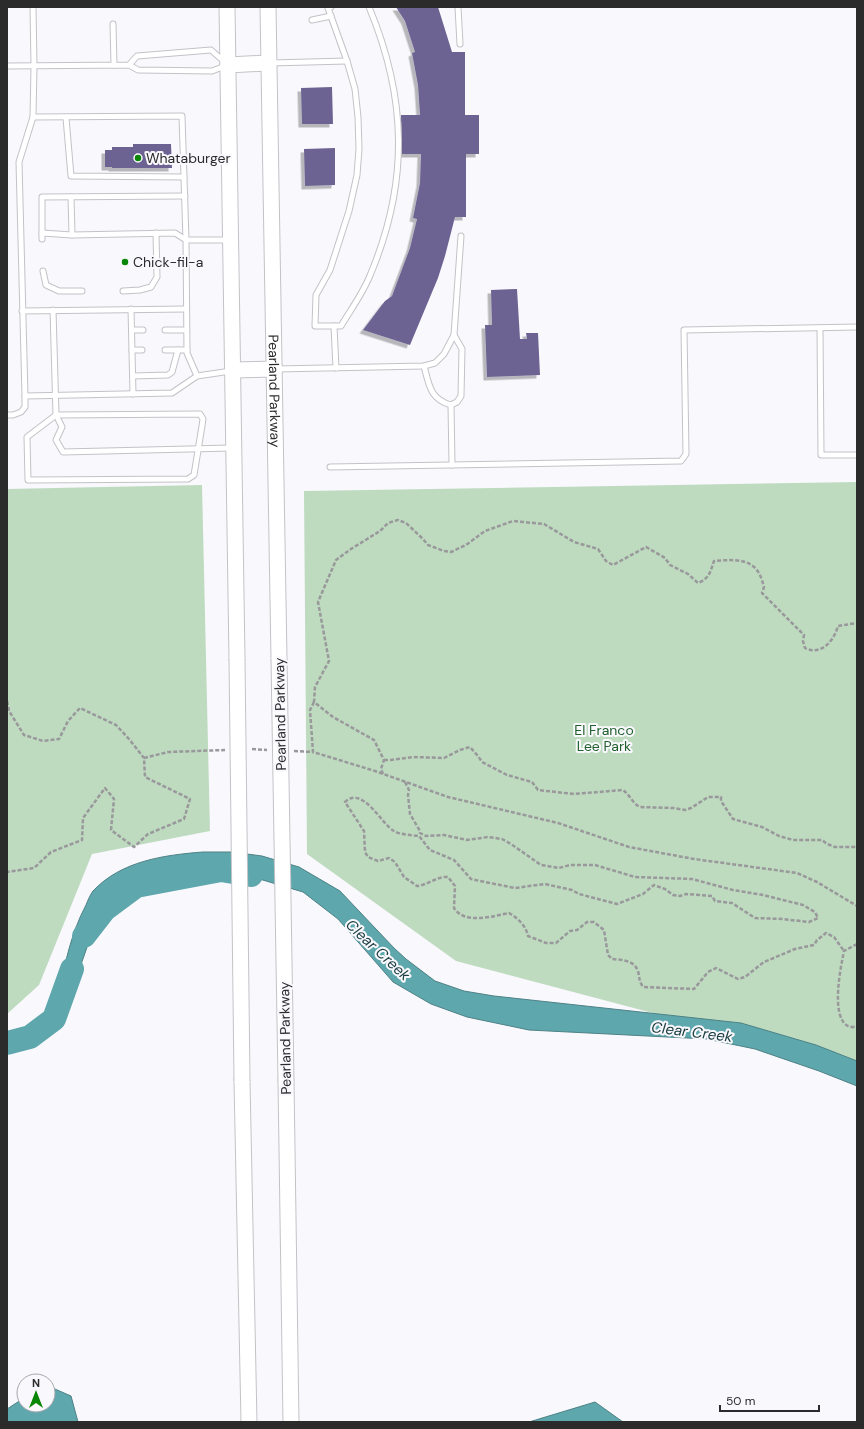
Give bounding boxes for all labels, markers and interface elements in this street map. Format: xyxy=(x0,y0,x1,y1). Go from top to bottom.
place label: Whataburger xyxy=(146,149,231,167)
marker: Whataburger xyxy=(133,153,143,163)
place label: Chick-fil-a xyxy=(133,253,203,271)
marker: Chick-fil-a xyxy=(120,257,130,267)
street label: Pearland Parkway xyxy=(265,334,284,448)
street label: Pearland Parkway xyxy=(270,657,290,771)
park label: El Franco Lee Park xyxy=(574,721,634,755)
water label: Clear Creek xyxy=(341,915,415,985)
street label: Pearland Parkway xyxy=(275,981,295,1095)
water label: Clear Creek xyxy=(650,1017,734,1047)
north arrow xyxy=(16,1373,56,1413)
text: N xyxy=(32,1376,40,1390)
scale bar xyxy=(720,1387,819,1413)
text: 50 m xyxy=(726,1393,755,1409)

